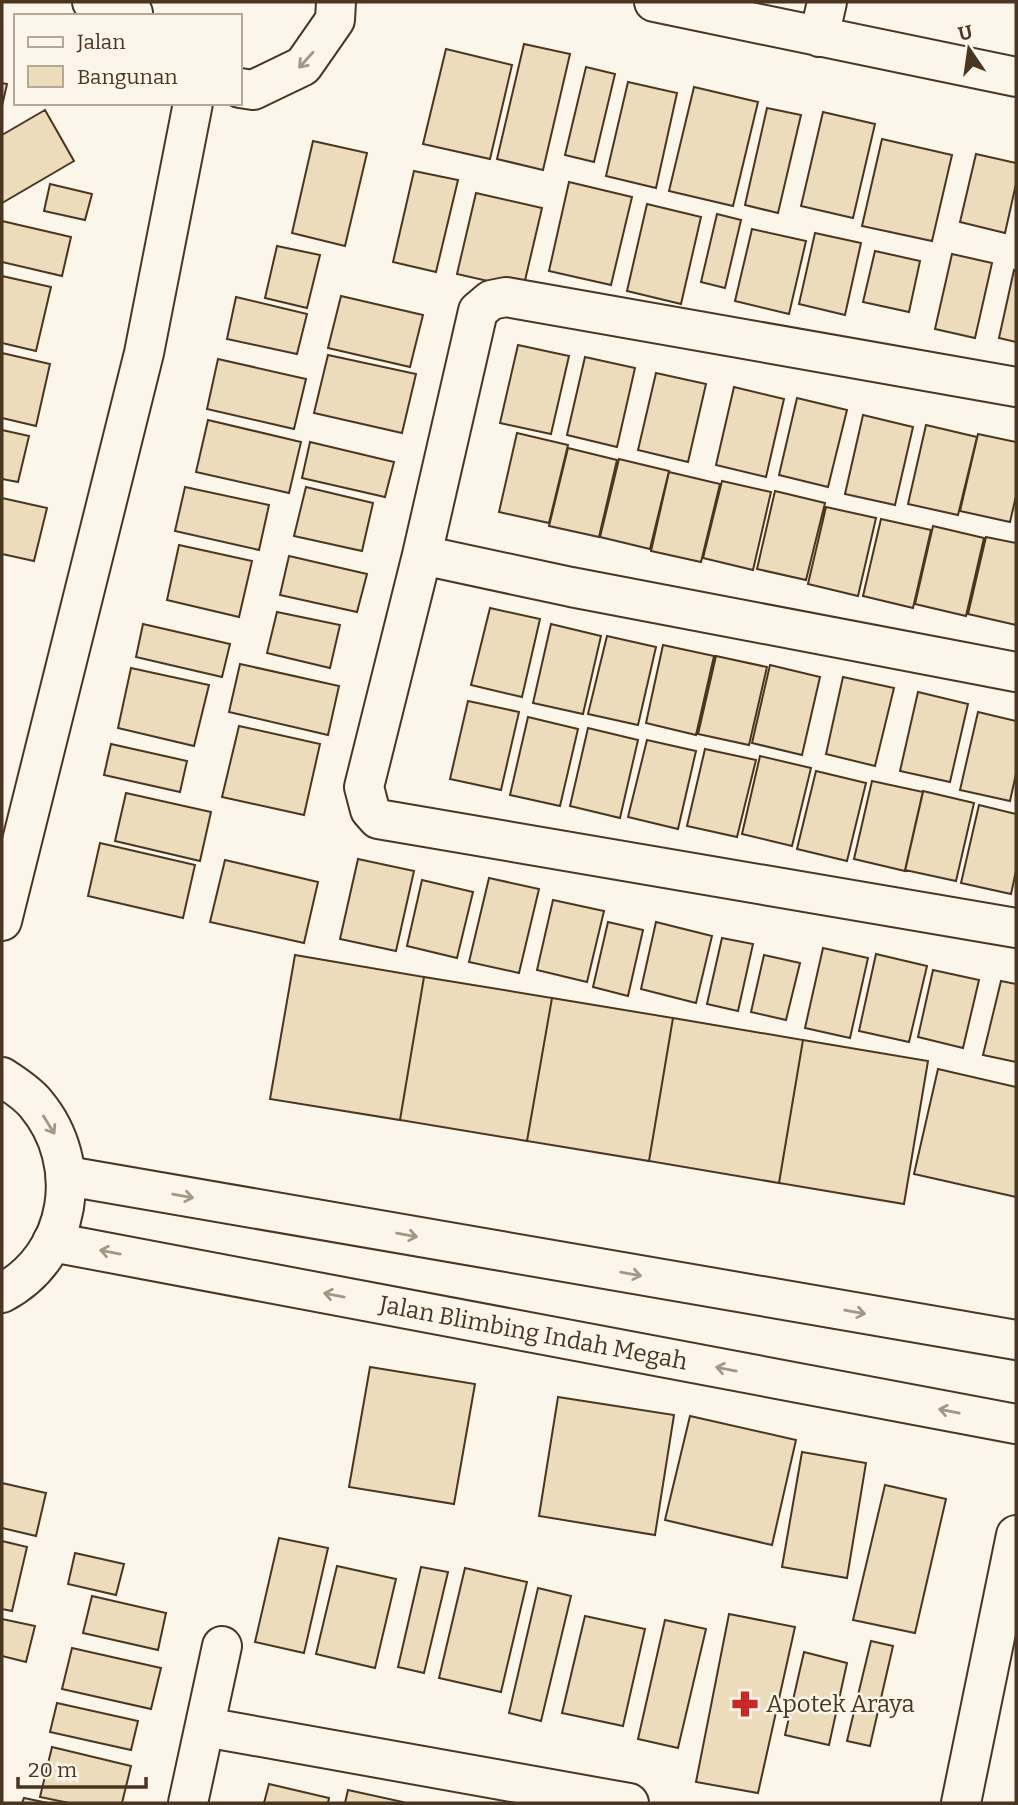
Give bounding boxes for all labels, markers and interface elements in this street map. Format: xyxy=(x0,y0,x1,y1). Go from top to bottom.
legend xyxy=(14,14,242,105)
north arrow xyxy=(934,14,1004,84)
text: U xyxy=(956,20,975,46)
text: Jalan xyxy=(76,29,126,55)
one-way arrow xyxy=(298,51,314,69)
text: Bangunan xyxy=(77,64,178,90)
one-way arrow xyxy=(42,1115,57,1134)
one-way arrow xyxy=(171,1190,194,1203)
one-way arrow xyxy=(395,1229,418,1242)
one-way arrow xyxy=(99,1245,122,1259)
one-way arrow xyxy=(619,1267,642,1281)
one-way arrow xyxy=(323,1287,346,1301)
street label: Jalan Blimbing Indah Megah xyxy=(376,1290,690,1376)
one-way arrow xyxy=(844,1306,866,1319)
one-way arrow xyxy=(715,1362,738,1375)
one-way arrow xyxy=(938,1404,961,1417)
pharmacy icon: Apotek Araya xyxy=(730,1689,760,1719)
place label: Apotek Araya xyxy=(766,1690,915,1718)
scale bar xyxy=(18,1745,145,1789)
text: 20 m xyxy=(28,1757,77,1783)

